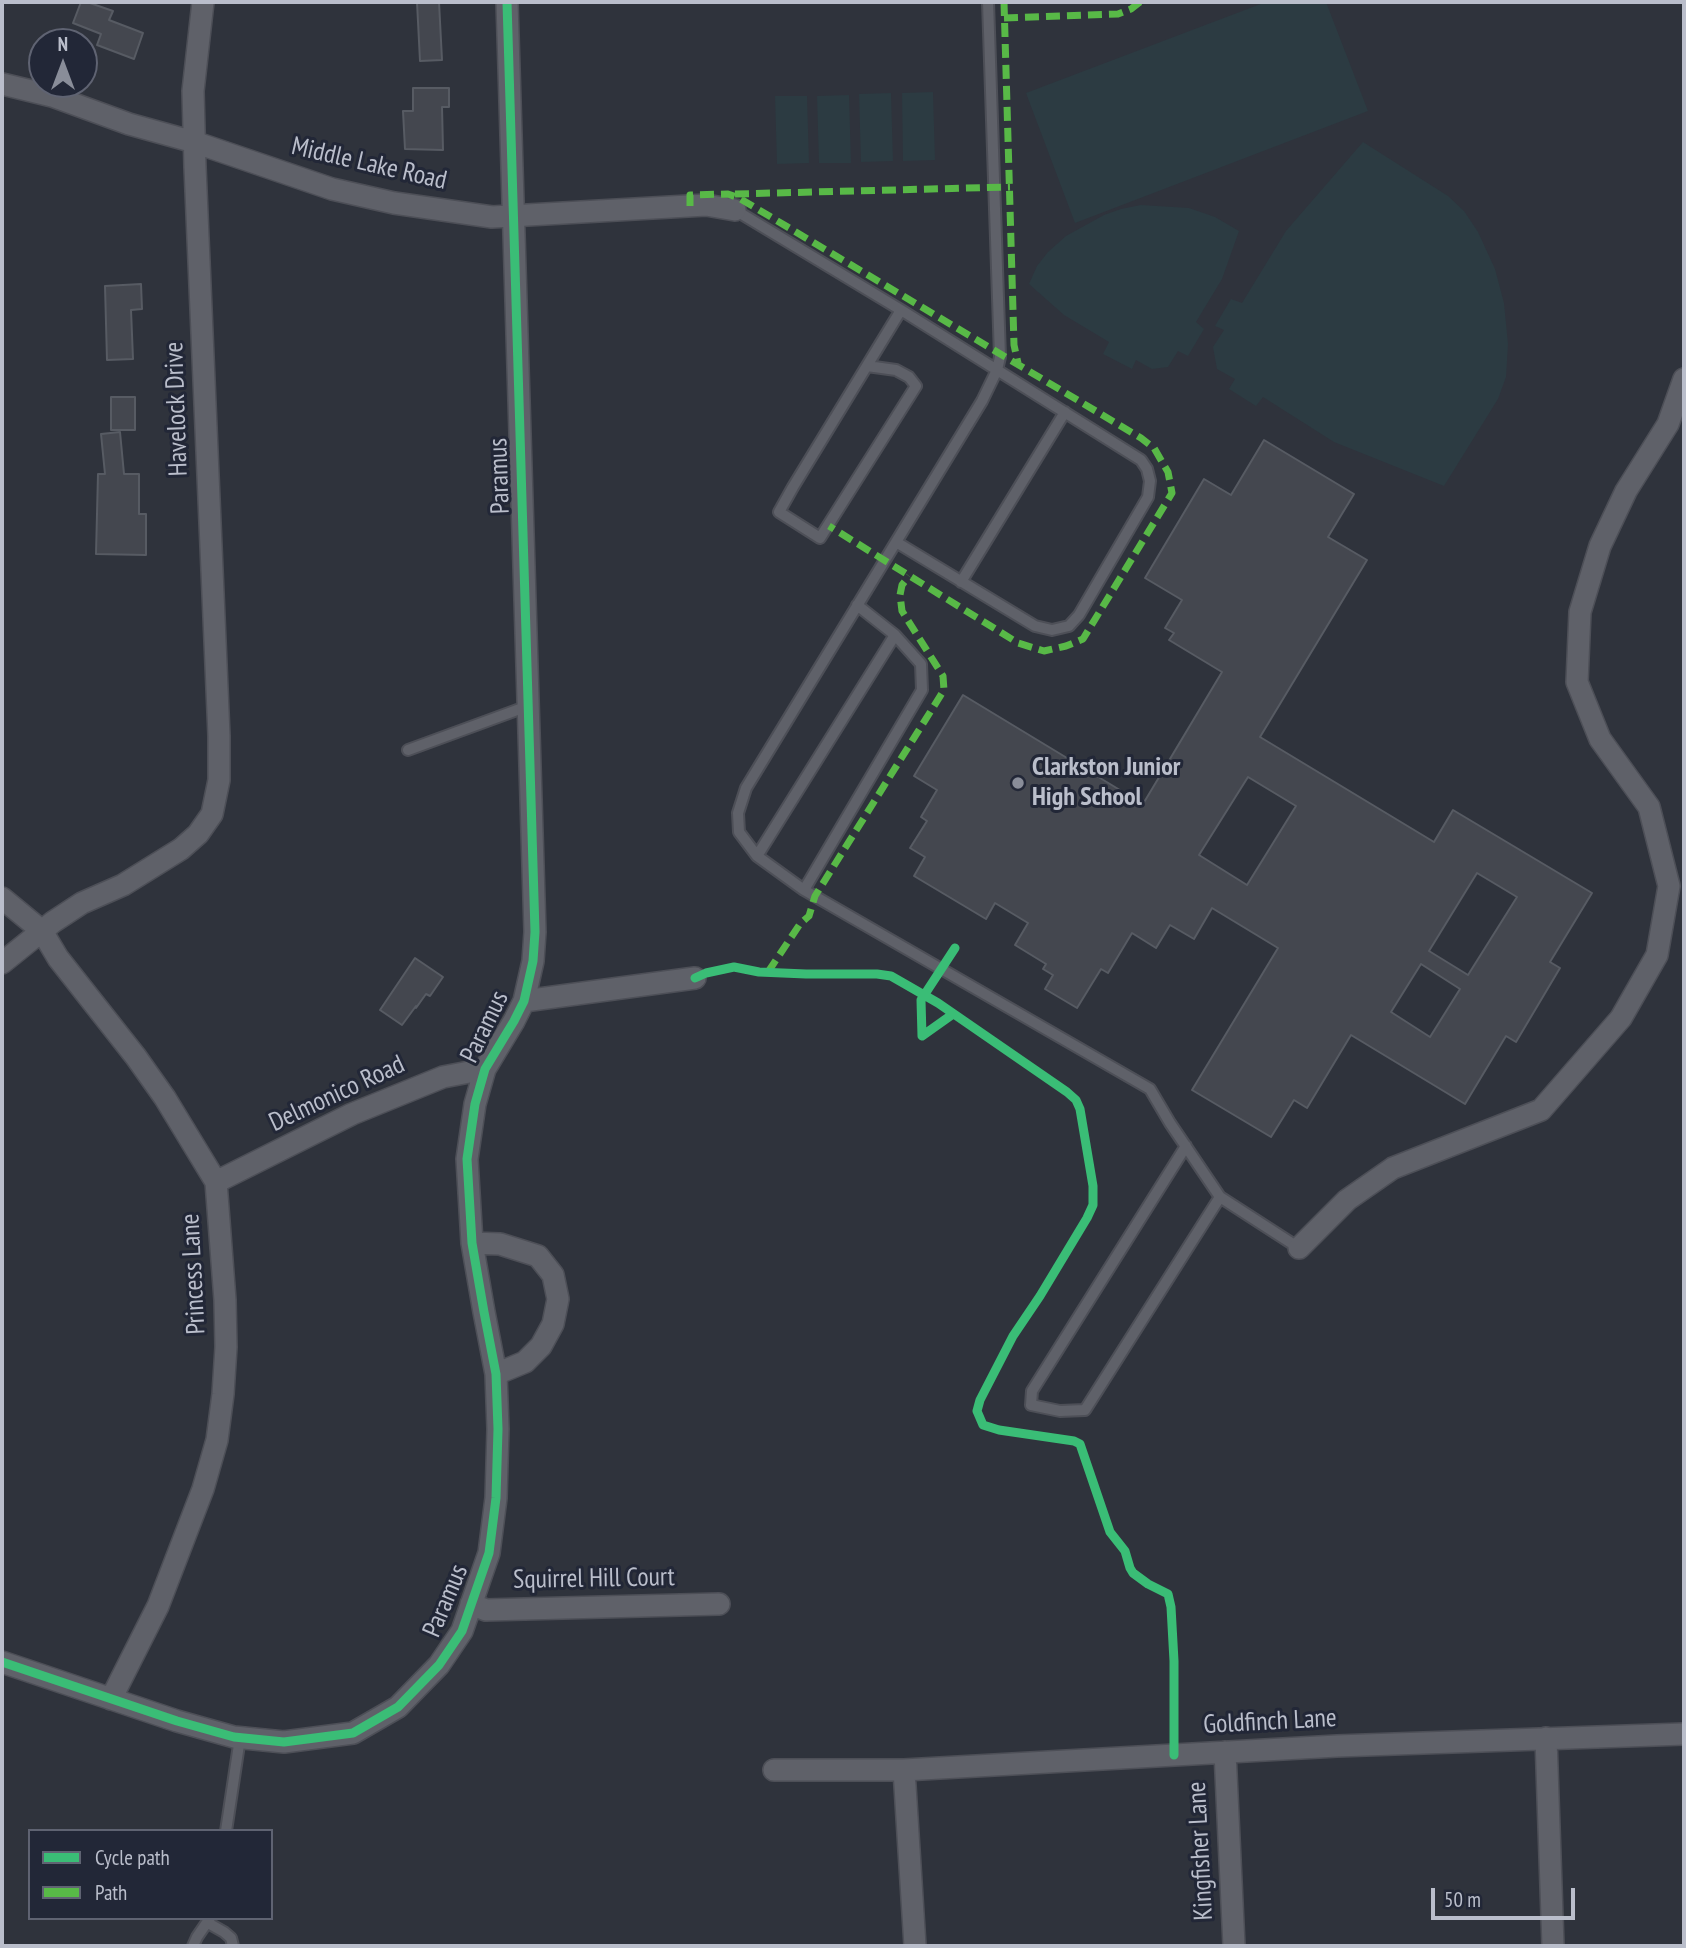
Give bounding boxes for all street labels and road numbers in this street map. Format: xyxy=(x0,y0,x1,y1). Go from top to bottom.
street label: Middle Lake Road xyxy=(288,131,450,197)
street label: Havelock Drive xyxy=(159,341,195,477)
street label: Paramus xyxy=(483,438,517,514)
street label: Paramus xyxy=(454,986,516,1068)
street label: Delmonico Road xyxy=(264,1049,410,1139)
street label: Princess Lane xyxy=(175,1213,213,1335)
street label: Paramus xyxy=(417,1560,475,1642)
street label: Squirrel Hill Court xyxy=(513,1562,675,1596)
street label: Goldfinch Lane xyxy=(1203,1703,1337,1741)
street label: Kingfisher Lane xyxy=(1182,1781,1220,1921)

